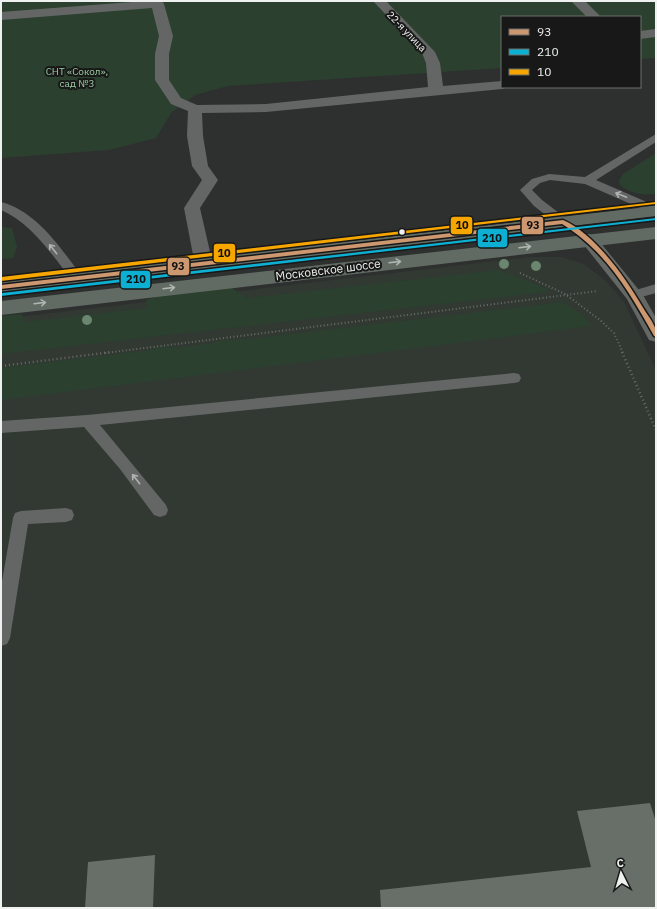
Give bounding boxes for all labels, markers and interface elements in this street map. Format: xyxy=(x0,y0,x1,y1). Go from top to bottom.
street label: 22-я улица xyxy=(384,8,430,55)
legend xyxy=(501,16,641,88)
text: 93 xyxy=(537,24,551,39)
text: 210 xyxy=(537,44,559,59)
text: 10 xyxy=(537,64,551,79)
park label: СНТ «Сокол», сад №3 xyxy=(46,65,108,90)
one-way arrow xyxy=(615,190,627,198)
line badge: 10 xyxy=(450,216,473,235)
line badge: 93 xyxy=(521,216,544,235)
text: 10 xyxy=(455,218,469,232)
text: 93 xyxy=(526,218,540,232)
unlabelled marker xyxy=(397,227,407,237)
line badge: 210 xyxy=(477,228,508,248)
text: 210 xyxy=(482,231,502,245)
line badge: 10 xyxy=(213,243,236,263)
one-way arrow xyxy=(518,243,531,251)
one-way arrow xyxy=(49,244,58,254)
text: 10 xyxy=(217,246,231,260)
street label: Московское шоссе xyxy=(275,256,382,283)
line badge: 93 xyxy=(167,257,190,276)
one-way arrow xyxy=(388,258,401,266)
text: 93 xyxy=(171,259,185,273)
line badge: 210 xyxy=(120,270,151,289)
text: 210 xyxy=(126,272,146,286)
one-way arrow xyxy=(162,285,175,292)
one-way arrow xyxy=(33,300,46,307)
one-way arrow xyxy=(132,474,140,485)
north arrow xyxy=(601,853,641,893)
text: С xyxy=(616,856,624,870)

